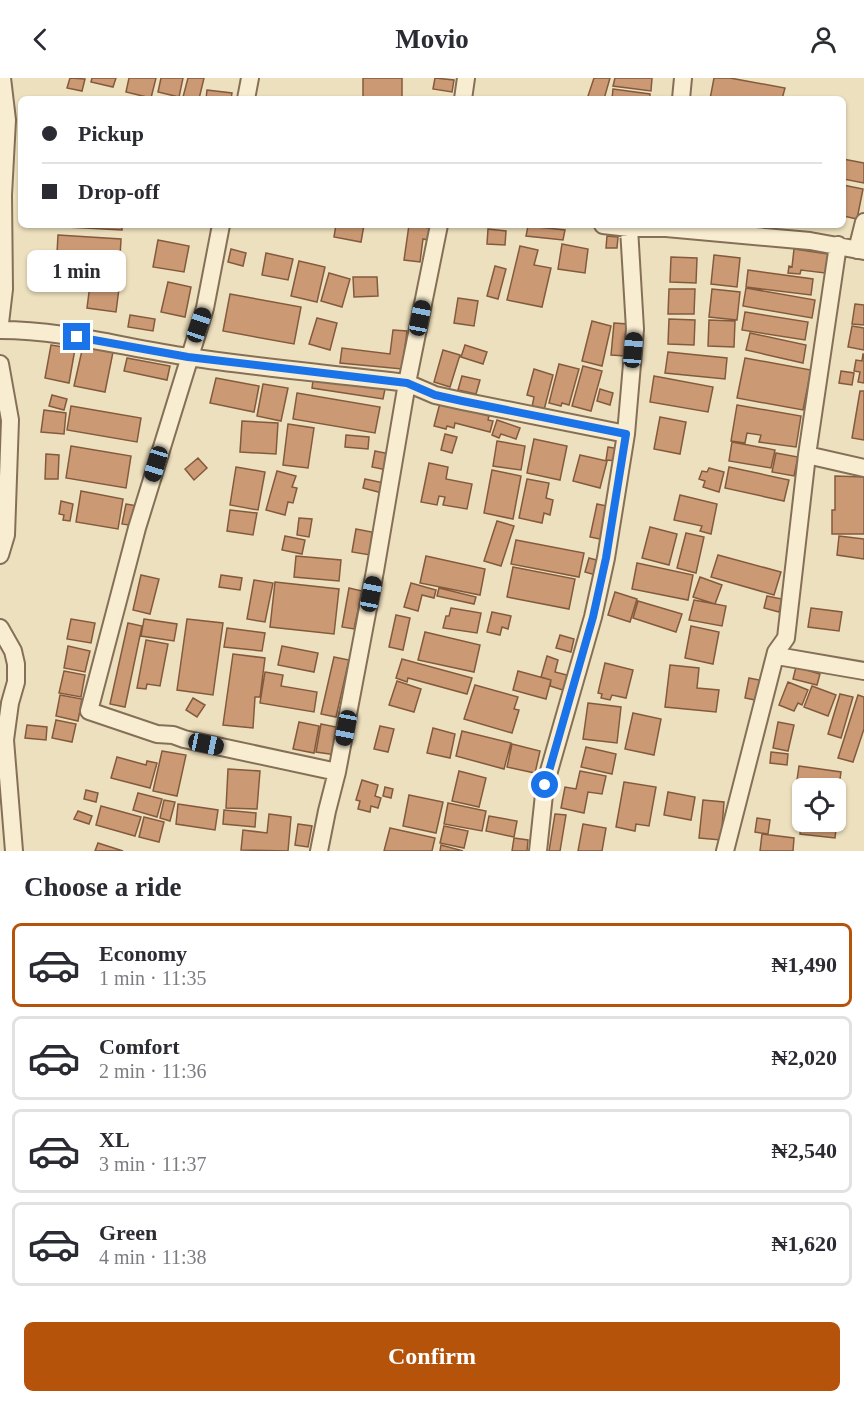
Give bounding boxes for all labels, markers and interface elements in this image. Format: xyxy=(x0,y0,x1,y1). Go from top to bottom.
icon: back xyxy=(24,23,57,56)
icon: person xyxy=(807,23,840,56)
text: Movio xyxy=(395,24,469,54)
text: Pickup xyxy=(78,121,144,146)
text: Drop-off xyxy=(78,179,159,204)
callout: 1 min xyxy=(28,250,127,292)
text: 1 min xyxy=(52,260,101,282)
car xyxy=(408,299,432,337)
car xyxy=(185,305,213,345)
route end xyxy=(63,323,90,350)
car xyxy=(622,331,644,369)
car xyxy=(142,444,170,484)
car xyxy=(359,575,383,613)
car xyxy=(334,709,358,747)
car xyxy=(187,731,225,757)
route start xyxy=(531,771,558,798)
map controls xyxy=(792,778,846,832)
button: locate xyxy=(792,778,846,832)
text: Choose a ride xyxy=(24,872,182,902)
icon: car xyxy=(27,938,81,992)
text: Economy xyxy=(99,941,187,966)
text: ₦1,490 xyxy=(772,952,837,977)
text: 1 min · 11:35 xyxy=(99,967,207,989)
icon: car xyxy=(27,1031,81,1085)
text: Comfort xyxy=(99,1034,180,1059)
text: ₦2,020 xyxy=(772,1045,837,1070)
text: 2 min · 11:36 xyxy=(99,1060,207,1082)
icon: car xyxy=(27,1124,81,1178)
text: XL xyxy=(99,1127,130,1152)
text: ₦2,540 xyxy=(772,1138,837,1163)
text: 3 min · 11:37 xyxy=(99,1153,207,1175)
icon: car xyxy=(27,1217,81,1271)
text: Green xyxy=(99,1220,157,1245)
text: ₦1,620 xyxy=(772,1231,837,1256)
text: 4 min · 11:38 xyxy=(99,1246,207,1268)
button: Confirm xyxy=(24,1322,840,1391)

